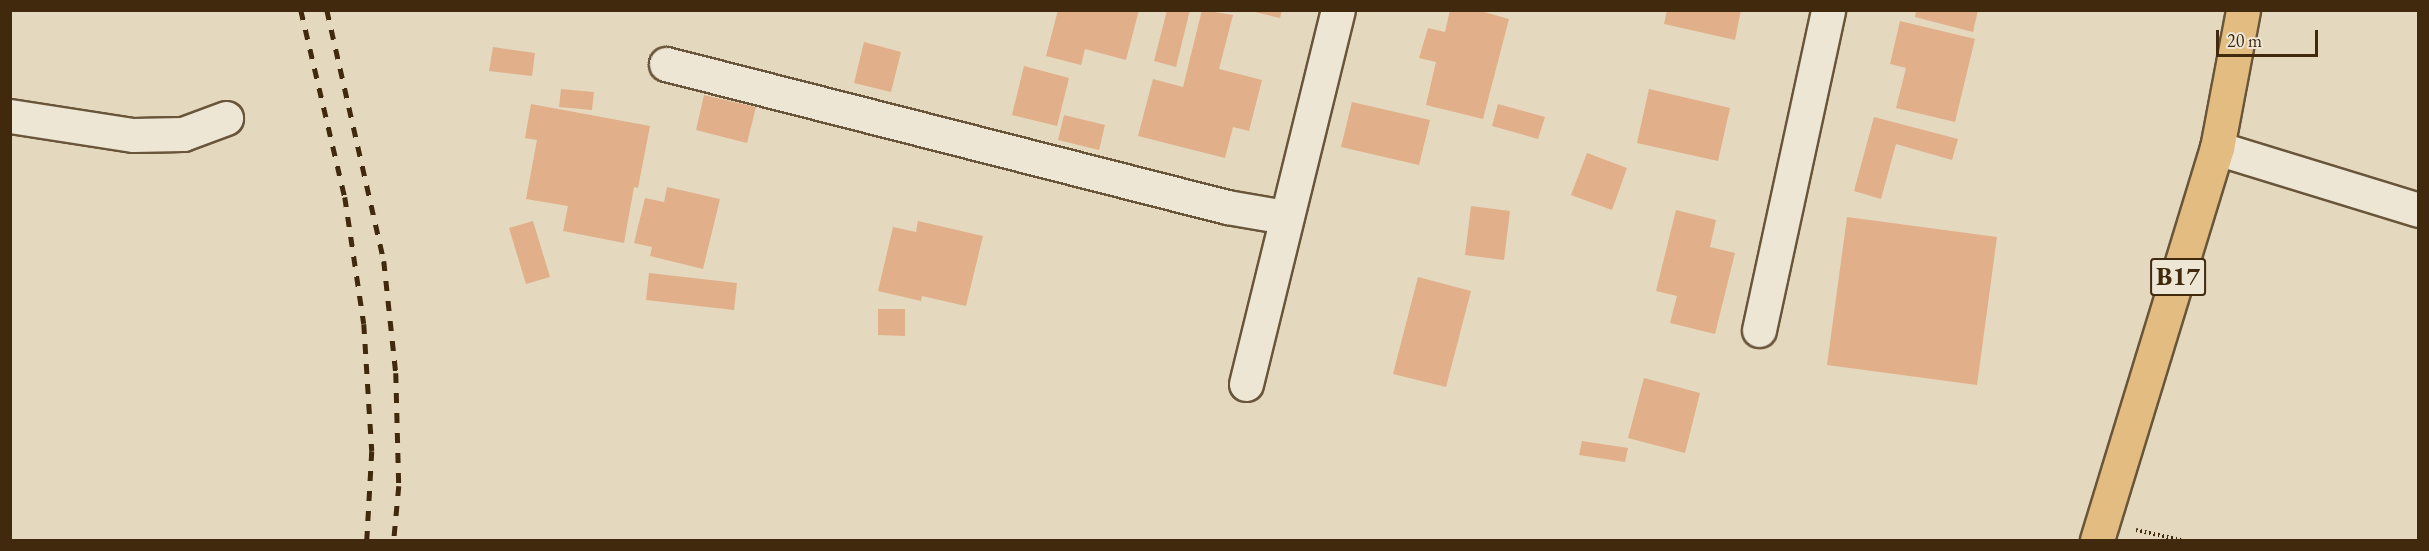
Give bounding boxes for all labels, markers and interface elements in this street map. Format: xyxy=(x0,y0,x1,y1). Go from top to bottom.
scale bar xyxy=(2219,18,2321,56)
text: 20 m xyxy=(2227,29,2262,52)
road number: B17 xyxy=(2150,254,2206,300)

